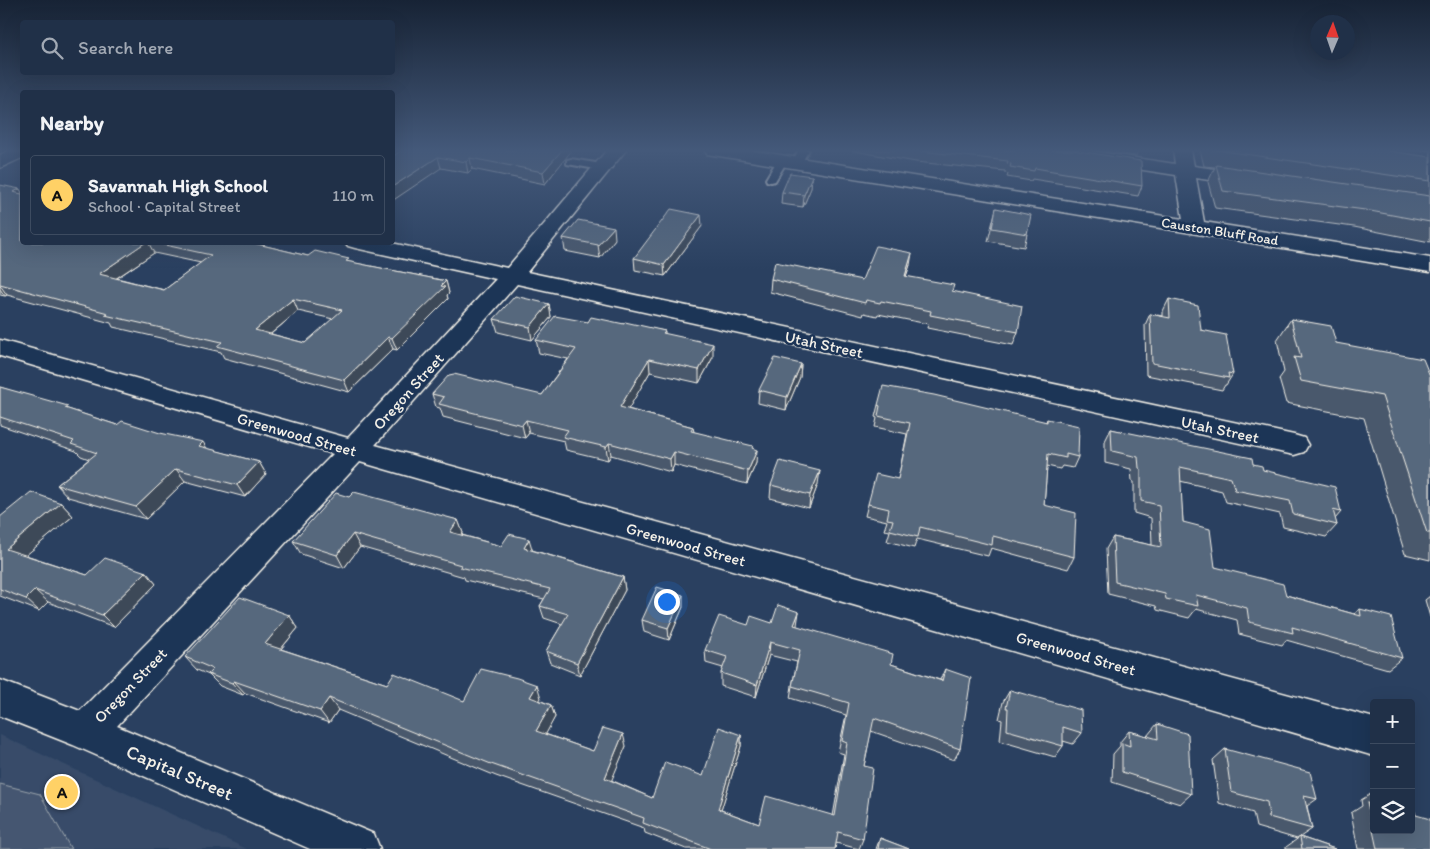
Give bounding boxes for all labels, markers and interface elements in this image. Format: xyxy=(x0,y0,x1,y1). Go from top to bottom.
north arrow xyxy=(1310,15,1355,60)
search box xyxy=(20,20,395,75)
icon: search xyxy=(38,34,66,62)
text: Search here xyxy=(78,36,173,59)
text: Nearby xyxy=(40,110,104,135)
text: Savannah High School xyxy=(88,174,268,197)
text: A xyxy=(52,186,62,205)
text: 110 m xyxy=(332,186,374,205)
text: School · Capital Street xyxy=(88,197,240,216)
street label: Causton Bluff Road xyxy=(1160,214,1280,249)
street label: Utah Street xyxy=(783,327,865,362)
street label: Oregon Street xyxy=(369,349,448,434)
street label: Greenwood Street xyxy=(235,408,359,461)
street label: Utah Street xyxy=(1179,412,1261,447)
street label: Greenwood Street xyxy=(624,518,748,571)
your location xyxy=(654,589,680,615)
street label: Greenwood Street xyxy=(1014,627,1138,680)
street label: Oregon Street xyxy=(90,644,171,727)
map controls xyxy=(1370,699,1415,834)
button: + xyxy=(1370,699,1415,744)
street label: Capital Street xyxy=(123,740,237,805)
button: − xyxy=(1370,744,1415,789)
pin: A xyxy=(46,773,78,811)
button: layers xyxy=(1370,789,1415,834)

